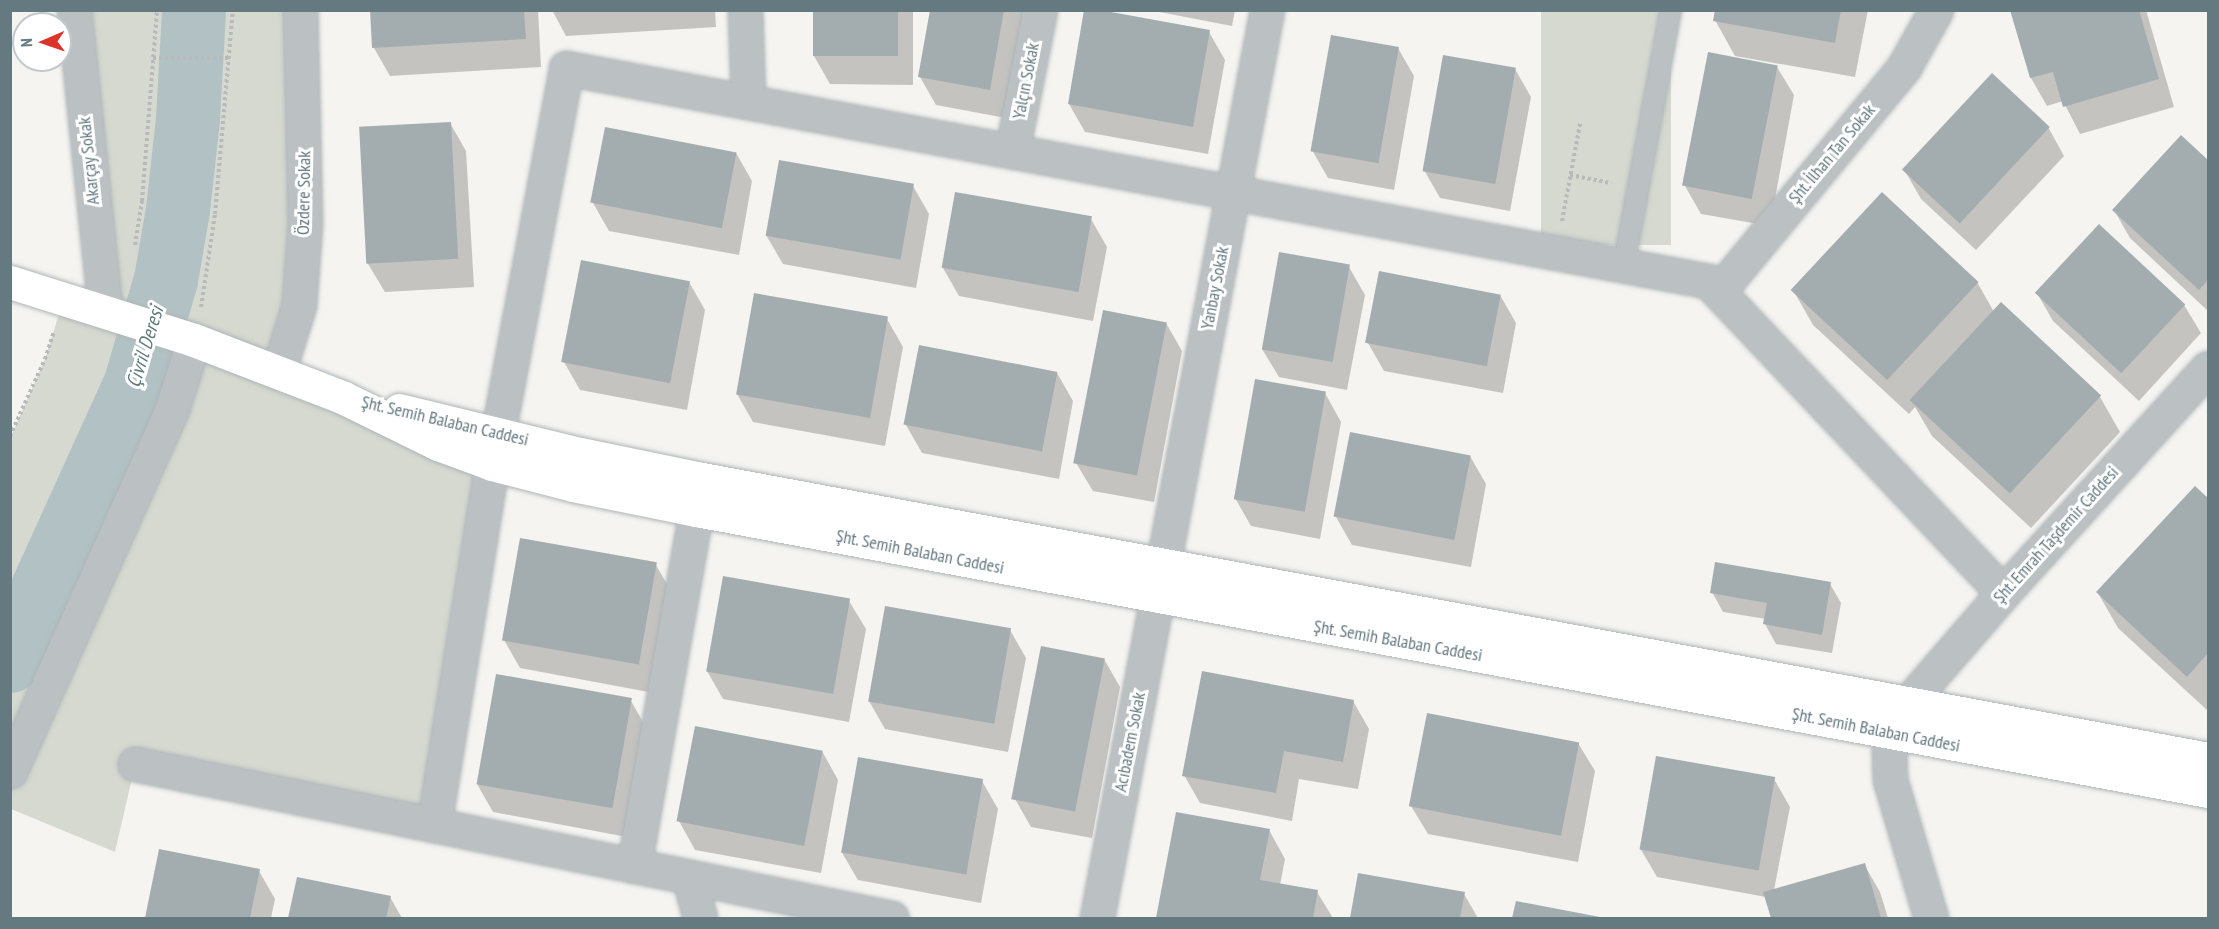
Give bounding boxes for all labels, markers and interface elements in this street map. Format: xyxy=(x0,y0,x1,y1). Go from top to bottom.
north arrow xyxy=(12,12,72,72)
text: N xyxy=(16,38,36,47)
street label: Yalçın Sokak xyxy=(1008,41,1044,121)
street label: Şht. İlhan Tan Sokak xyxy=(1784,99,1880,209)
street label: Akarçay Sokak xyxy=(74,116,104,206)
street label: Özdere Sokak xyxy=(292,151,316,235)
street label: Yanbay Sokak xyxy=(1196,244,1234,332)
water label: Çivril Deresi xyxy=(121,304,169,390)
street label: Şht. Semih Balaban Caddesi xyxy=(359,391,531,451)
street label: Şht. Emrah Taşdemir Caddesi xyxy=(1988,461,2124,609)
street label: Şht. Semih Balaban Caddesi xyxy=(833,525,1007,579)
street label: Şht. Semih Balaban Caddesi xyxy=(1311,615,1485,667)
street label: Acıbadem Sokak xyxy=(1110,690,1150,794)
street label: Şht. Semih Balaban Caddesi xyxy=(1789,703,1963,757)

